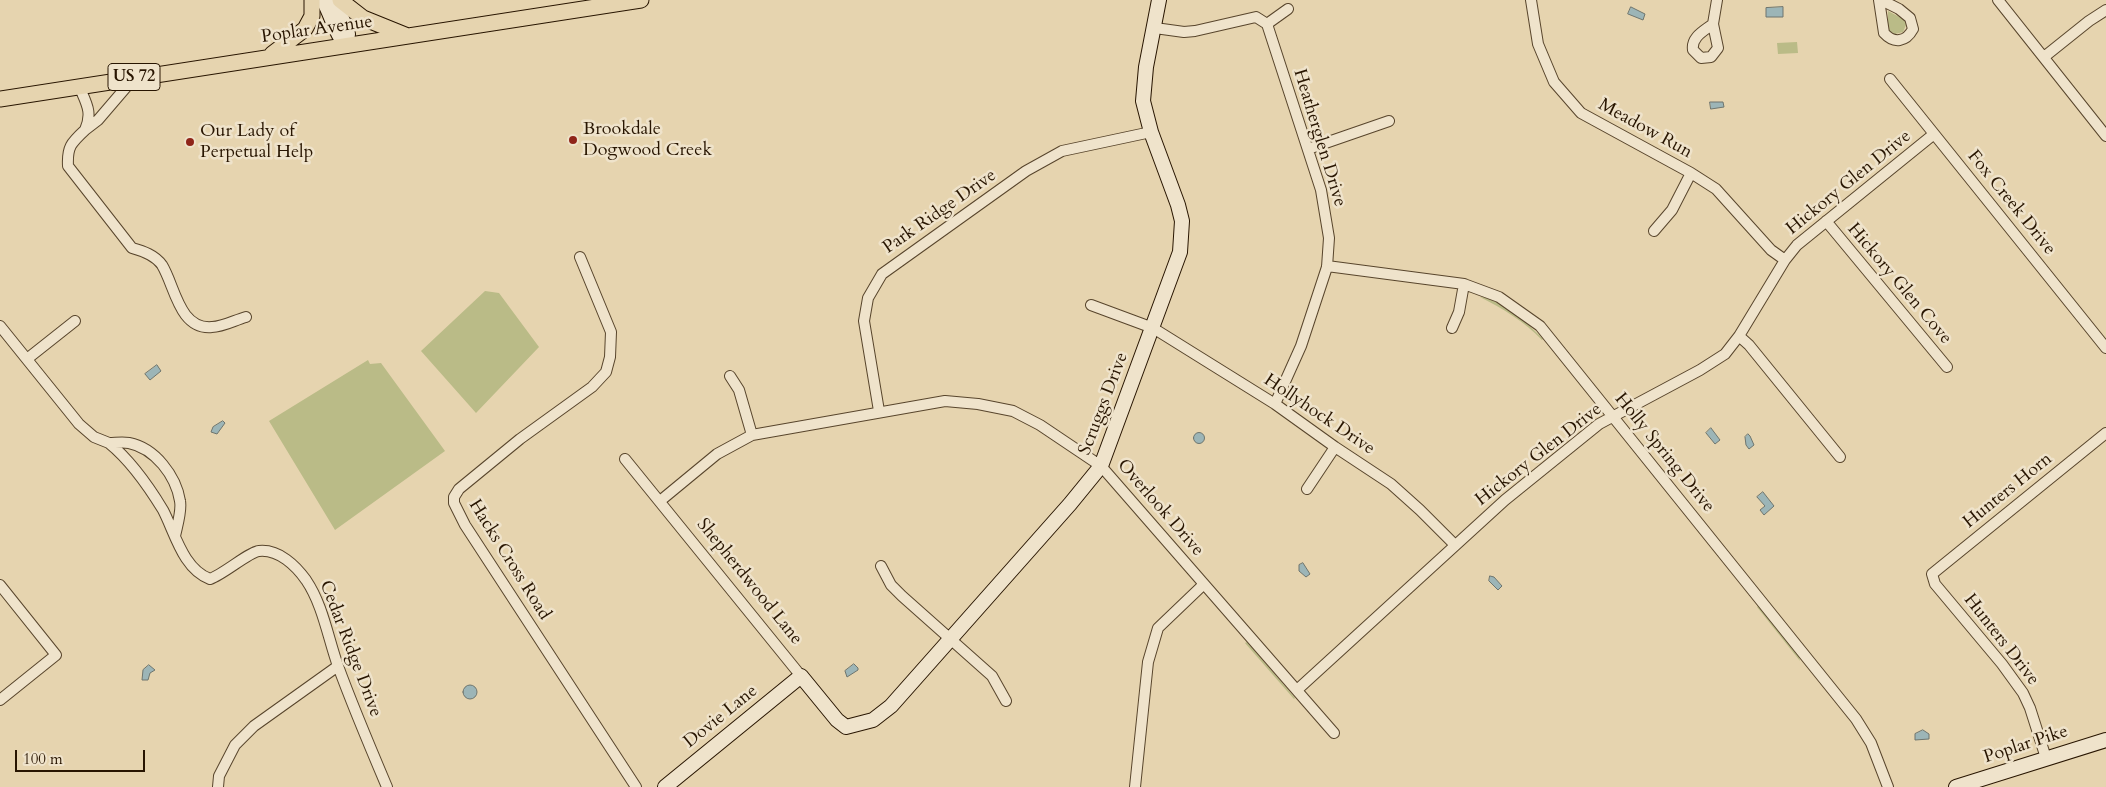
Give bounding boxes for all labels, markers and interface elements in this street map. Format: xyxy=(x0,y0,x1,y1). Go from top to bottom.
street label: Poplar Avenue xyxy=(260,12,374,48)
road number: US 72 xyxy=(108,64,160,90)
street label: Heatherglen Drive xyxy=(1288,67,1350,209)
street label: Meadow Run xyxy=(1594,94,1696,164)
place label: Brookdale Dogwood Creek xyxy=(583,119,712,162)
place label: Our Lady of Perpetual Help xyxy=(200,121,313,163)
street label: Hickory Glen Drive xyxy=(1782,126,1916,240)
marker: Brookdale Dogwood Creek xyxy=(567,134,579,146)
marker: Our Lady of Perpetual Help xyxy=(184,136,196,148)
street label: Fox Creek Drive xyxy=(1962,146,2060,260)
street label: Park Ridge Drive xyxy=(879,165,1001,259)
street label: Hickory Glen Cove xyxy=(1842,219,1956,349)
street label: Scruggs Drive xyxy=(1075,350,1133,458)
street label: Hollyhock Drive xyxy=(1259,370,1379,460)
street label: Holly Spring Drive xyxy=(1609,389,1719,517)
street label: Hickory Glen Drive xyxy=(1472,399,1606,511)
street label: Hunters Horn xyxy=(1959,449,2057,533)
street label: Overlook Drive xyxy=(1112,455,1208,561)
street label: Hacks Cross Road xyxy=(463,496,555,624)
street label: Shepherdwood Lane xyxy=(691,514,807,650)
street label: Cedar Ridge Drive xyxy=(314,578,386,720)
street label: Hunters Drive xyxy=(1959,590,2043,690)
street label: Dovie Lane xyxy=(680,681,762,753)
street label: Poplar Pike xyxy=(1981,721,2071,769)
scale bar xyxy=(18,740,148,772)
text: 100 m xyxy=(23,749,63,769)

